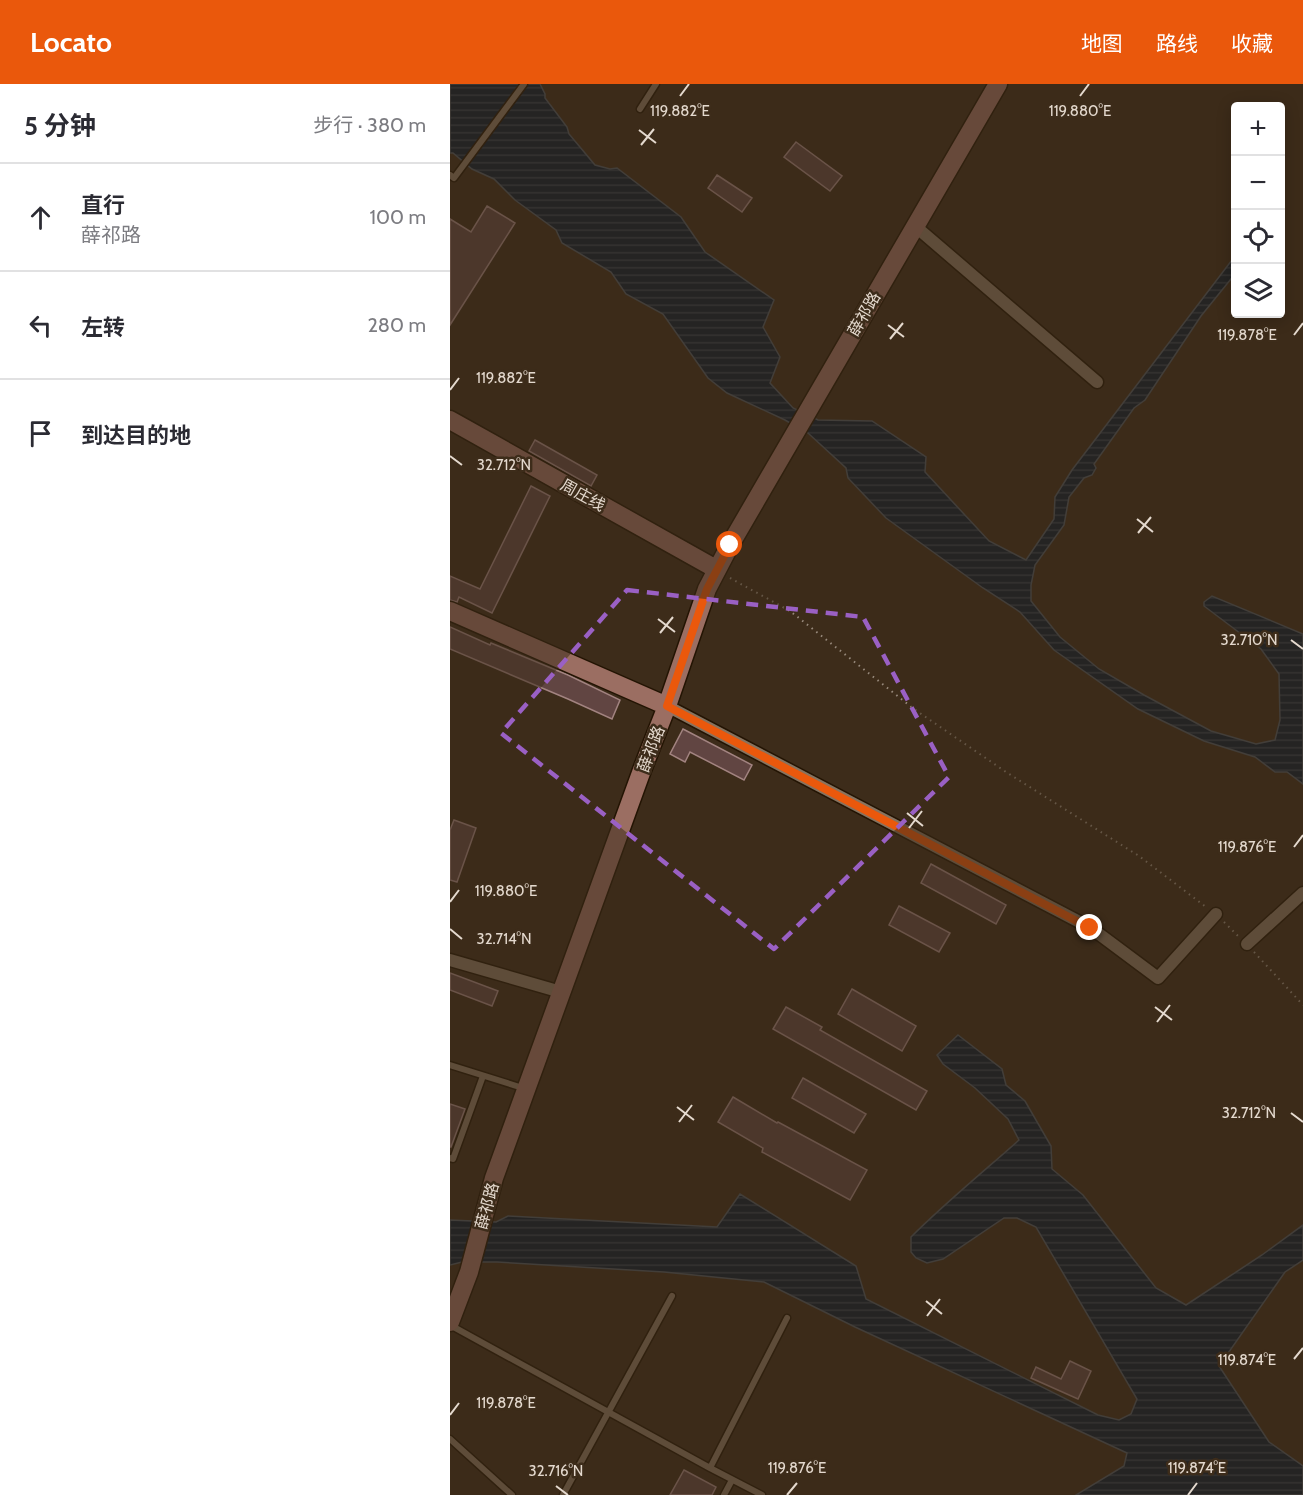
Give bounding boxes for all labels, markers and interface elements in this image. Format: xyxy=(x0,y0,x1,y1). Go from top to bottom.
text: Locato xyxy=(30,25,112,59)
text: 地图 xyxy=(1081,31,1123,56)
text: 路线 xyxy=(1156,31,1198,56)
text: 收藏 xyxy=(1231,31,1273,56)
text: 119.882°E xyxy=(650,102,710,120)
text: 119.880°E xyxy=(1049,102,1111,120)
map controls xyxy=(1231,102,1285,318)
button: + xyxy=(1231,102,1285,156)
text: 5 分钟 xyxy=(24,110,96,142)
text: 步行 · 380 m xyxy=(313,113,426,137)
button: − xyxy=(1231,156,1285,210)
text: 直行 xyxy=(81,192,125,219)
icon: ahead xyxy=(24,201,57,234)
text: 100 m xyxy=(370,205,426,229)
button: locate xyxy=(1231,210,1285,264)
text: 薛祁路 xyxy=(81,223,141,247)
button: layers xyxy=(1231,264,1285,318)
street label: 薛祁路 xyxy=(844,288,884,340)
icon: left xyxy=(24,309,57,342)
text: 280 m xyxy=(367,313,426,337)
text: 左转 xyxy=(81,314,125,341)
text: 119.878°E xyxy=(1217,326,1277,344)
text: 119.882°E xyxy=(476,369,536,387)
icon: arrive xyxy=(24,417,57,450)
text: 到达目的地 xyxy=(81,422,191,449)
text: 32.712°N xyxy=(477,456,531,474)
street label: 周庄线 xyxy=(557,475,609,515)
route start xyxy=(716,531,742,557)
text: 32.710°N xyxy=(1221,631,1277,649)
street label: 薛祁路 xyxy=(634,723,668,775)
text: 119.876°E xyxy=(1218,838,1276,856)
text: 119.880°E xyxy=(475,882,537,900)
route end xyxy=(1076,914,1102,940)
text: 32.714°N xyxy=(477,930,531,948)
text: 32.712°N xyxy=(1222,1104,1276,1122)
street label: 薛祁路 xyxy=(472,1180,502,1232)
text: 119.874°E xyxy=(1218,1351,1276,1369)
text: 119.878°E xyxy=(476,1394,536,1412)
text: 119.876°E xyxy=(768,1459,826,1477)
text: 119.874°E xyxy=(1168,1459,1226,1477)
text: 32.716°N xyxy=(529,1462,583,1480)

